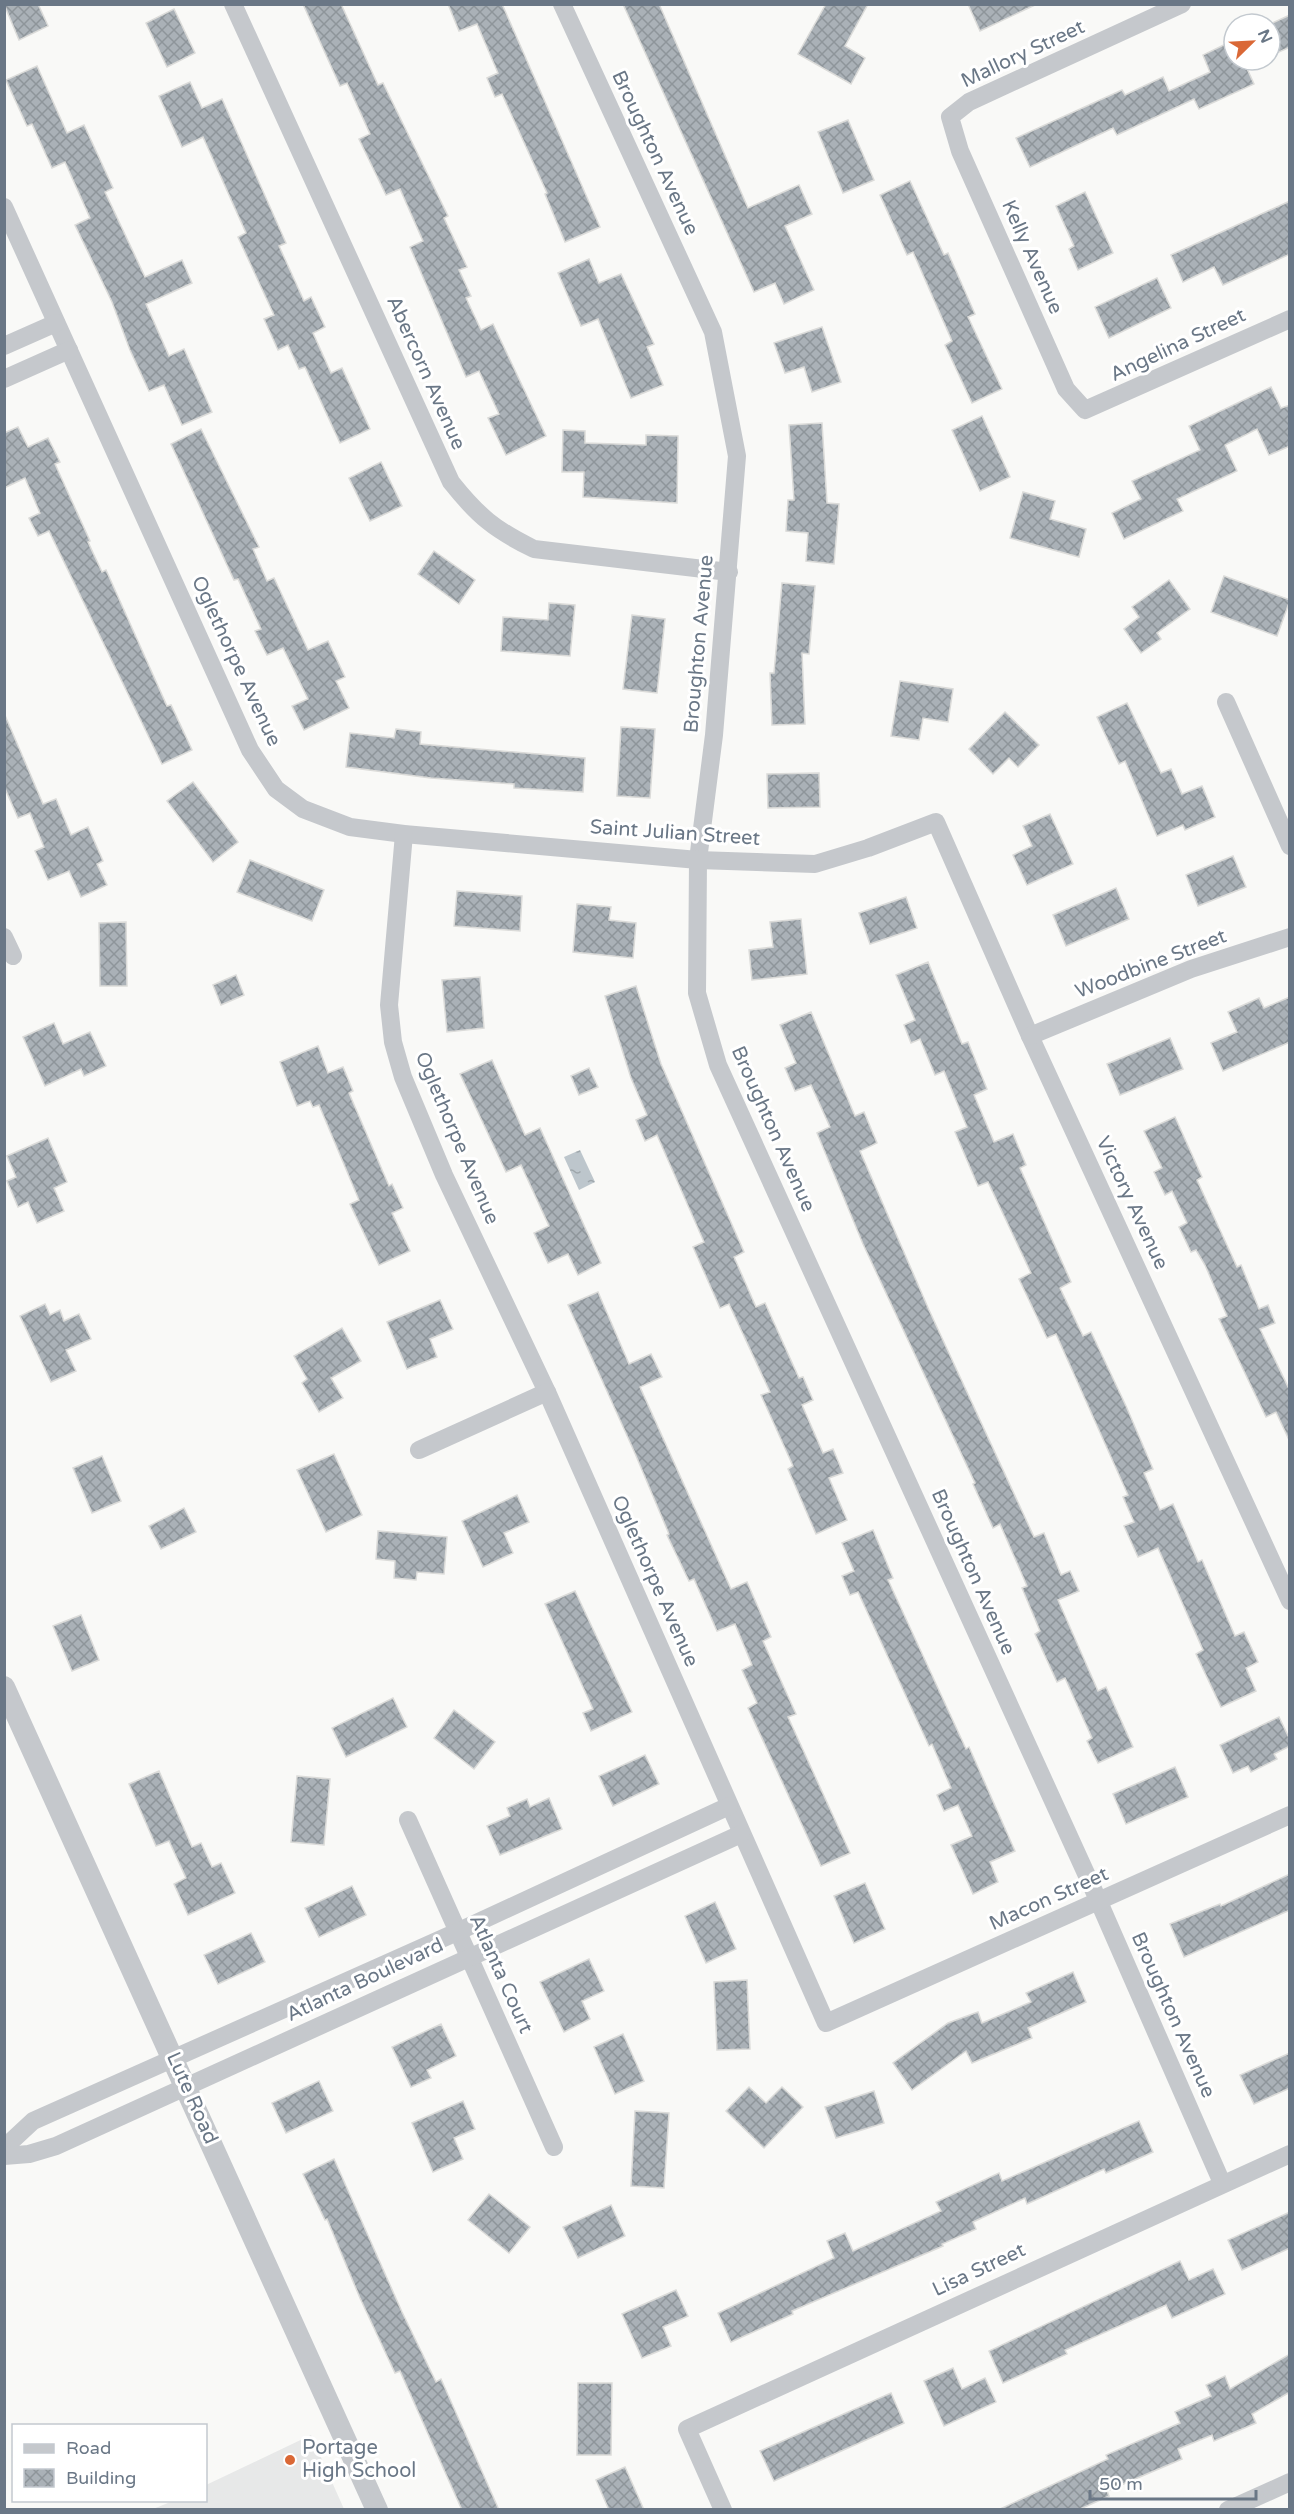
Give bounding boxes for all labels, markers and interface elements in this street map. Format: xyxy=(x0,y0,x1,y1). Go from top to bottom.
north arrow xyxy=(1222,12,1282,72)
street label: Mallory Street xyxy=(957,15,1089,93)
text: N xyxy=(1253,26,1277,46)
street label: Broughton Avenue xyxy=(606,67,704,239)
street label: Kelly Avenue xyxy=(996,196,1068,318)
street label: Abercorn Avenue xyxy=(381,293,471,453)
street label: Angelina Street xyxy=(1106,303,1250,387)
street label: Broughton Avenue xyxy=(679,554,719,734)
street label: Oglethorpe Avenue xyxy=(186,572,286,750)
street label: Saint Julian Street xyxy=(589,815,761,851)
street label: Woodbine Street xyxy=(1072,924,1230,1004)
street label: Broughton Avenue xyxy=(726,1043,820,1215)
street label: Oglethorpe Avenue xyxy=(410,1048,504,1228)
street label: Victory Avenue xyxy=(1091,1133,1173,1273)
street label: Broughton Avenue xyxy=(926,1486,1020,1658)
street label: Oglethorpe Avenue xyxy=(606,1492,704,1670)
street label: Macon Street xyxy=(986,1862,1113,1936)
street label: Atlanta Court xyxy=(464,1911,538,2037)
street label: Broughton Avenue xyxy=(1126,1929,1220,2101)
street label: Atlanta Boulevard xyxy=(283,1933,447,2027)
street label: Lute Road xyxy=(161,2048,223,2148)
street label: Lisa Street xyxy=(929,2238,1030,2302)
legend xyxy=(12,2424,207,2502)
place label: Portage High School xyxy=(302,2436,416,2483)
text: Road xyxy=(66,2437,111,2459)
marker: Portage High School xyxy=(283,2453,297,2467)
scale bar xyxy=(1090,2463,1256,2501)
text: Building xyxy=(66,2467,136,2489)
text: 50 m xyxy=(1099,2473,1143,2495)

